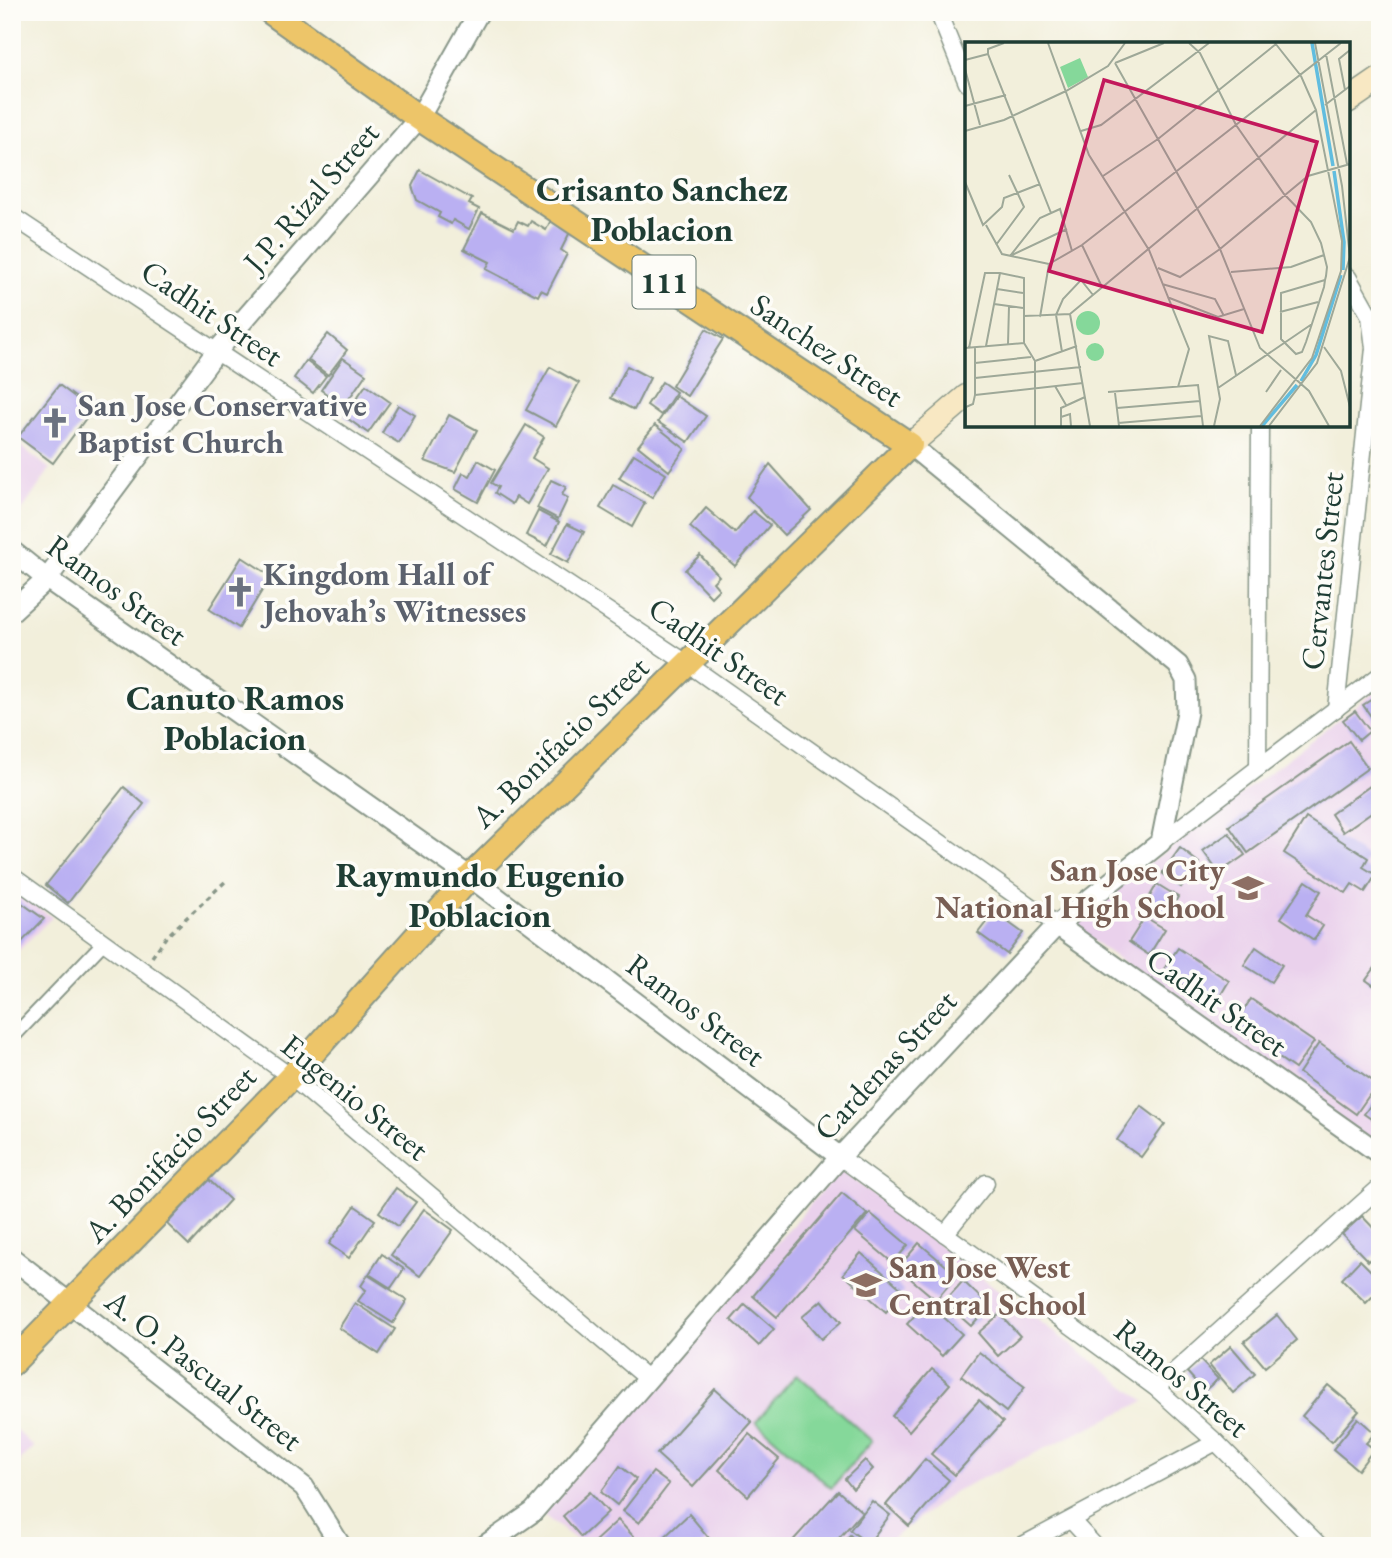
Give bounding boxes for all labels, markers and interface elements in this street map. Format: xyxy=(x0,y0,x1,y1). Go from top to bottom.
inset map xyxy=(965,42,1350,427)
street label: J.P. Rizal Street xyxy=(232,113,388,284)
district label: Crisanto Sanchez Poblacion xyxy=(536,166,788,251)
street label: Cadhit Street xyxy=(133,250,291,376)
road number: 111 xyxy=(632,256,696,308)
street label: Sanchez Street xyxy=(743,284,911,416)
place label: San Jose Conservative Baptist Church xyxy=(78,384,367,463)
church icon: San Jose Conservative Baptist Church xyxy=(38,406,72,440)
street label: Cervantes Street xyxy=(1291,470,1353,672)
street label: Ramos Street xyxy=(39,525,195,655)
place label: Kingdom Hall of Jehovah’s Witnesses xyxy=(260,553,526,632)
church icon: Kingdom Hall of Jehovah’s Witnesses xyxy=(223,575,257,609)
street label: Cadhit Street xyxy=(640,587,798,715)
street label: A. Bonifacio Street xyxy=(462,647,658,838)
district label: Canuto Ramos Poblacion xyxy=(126,675,344,760)
place label: San Jose City National High School xyxy=(935,849,1226,928)
district label: Raymundo Eugenio Poblacion xyxy=(336,852,624,937)
school or university icon: San Jose City National High School xyxy=(1231,871,1265,905)
street label: Cadhit Street xyxy=(1138,938,1296,1066)
street label: Ramos Street xyxy=(618,944,774,1076)
street label: Cardenas Street xyxy=(804,981,966,1149)
street label: Eugenio Street xyxy=(272,1024,438,1170)
street label: A. Bonifacio Street xyxy=(74,1056,265,1252)
place label: San Jose West Central School xyxy=(889,1246,1086,1325)
school or university icon: San Jose West Central School xyxy=(849,1268,883,1302)
street label: A. O. Pascual Street xyxy=(96,1279,311,1460)
street label: Ramos Street xyxy=(1106,1309,1258,1447)

